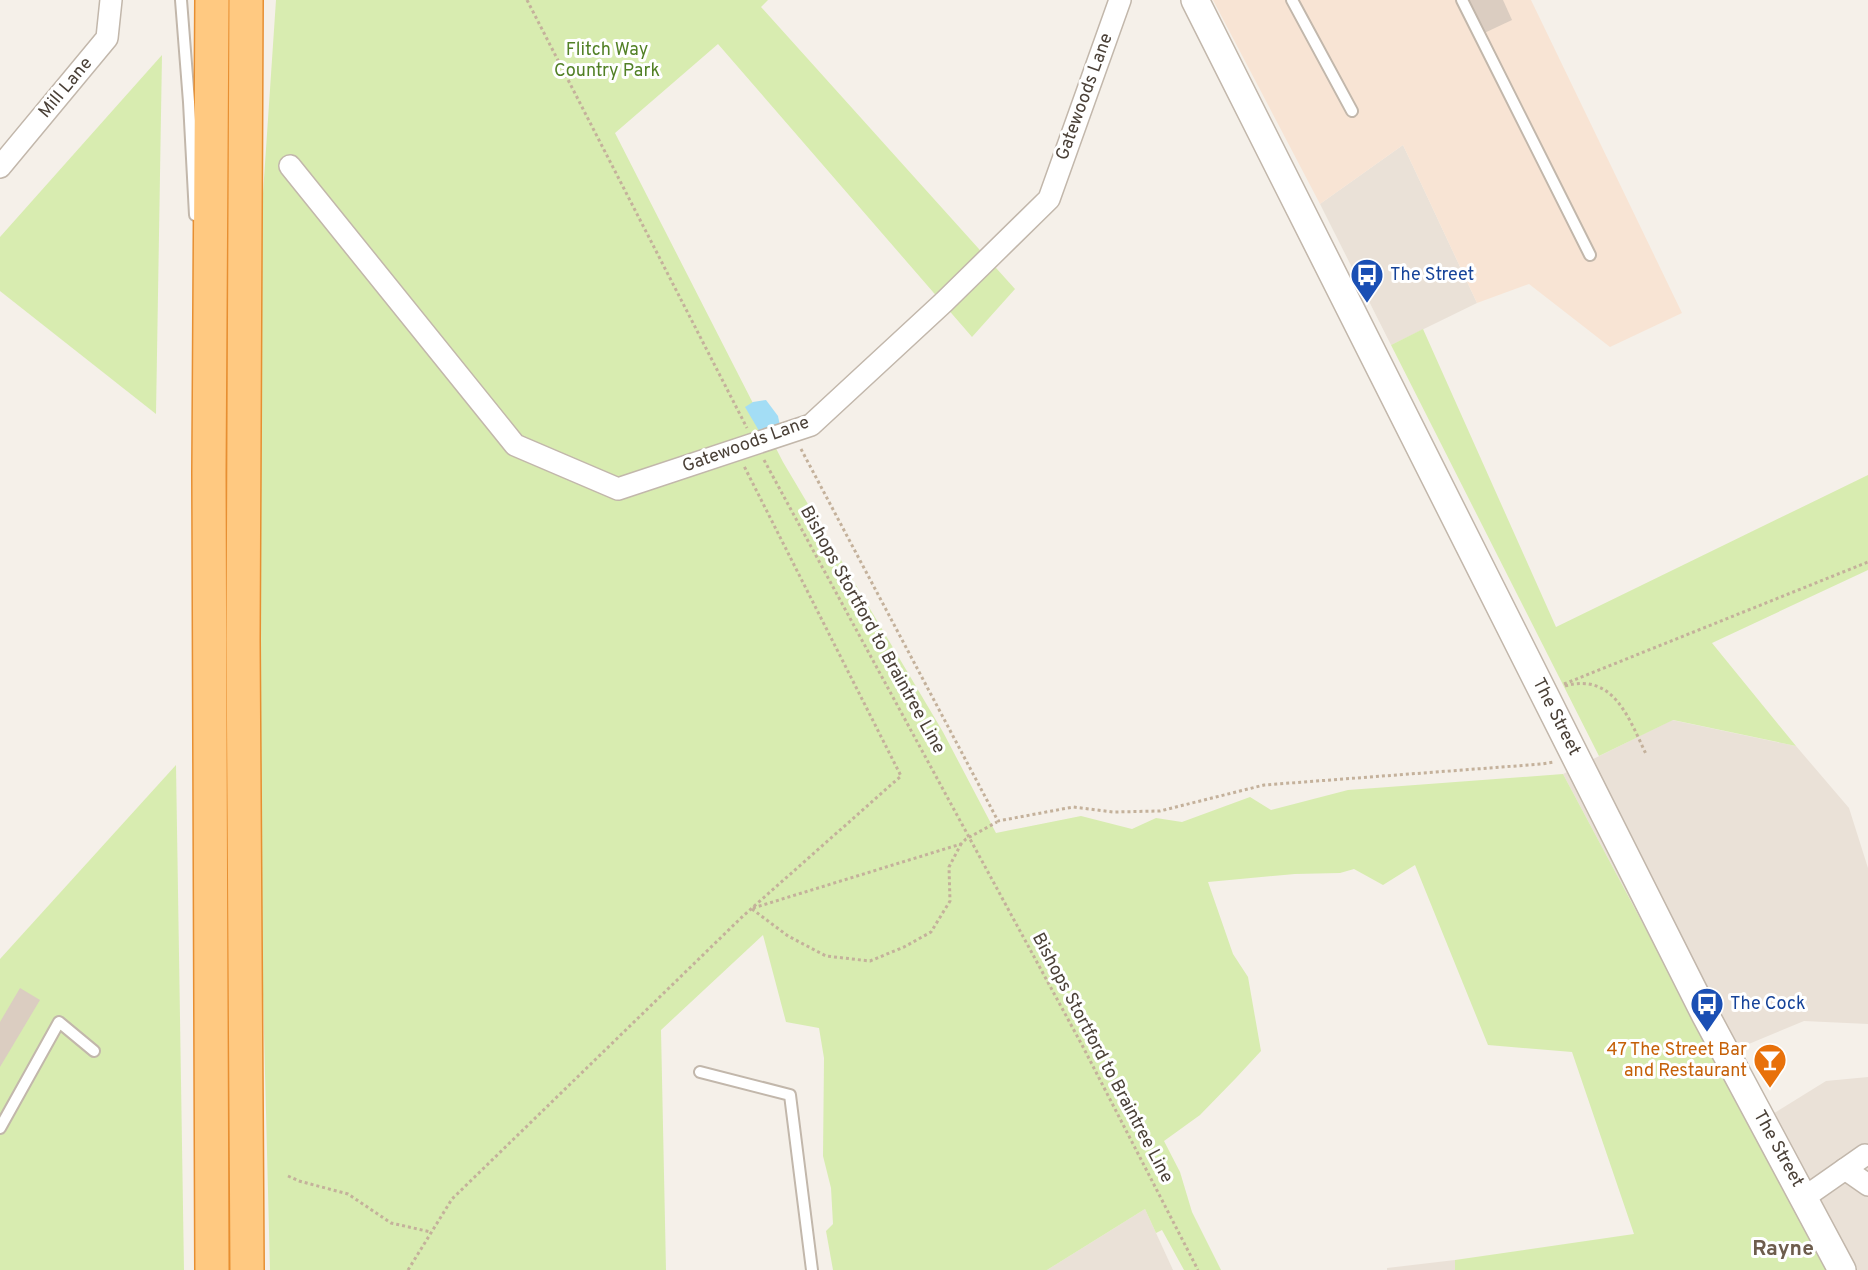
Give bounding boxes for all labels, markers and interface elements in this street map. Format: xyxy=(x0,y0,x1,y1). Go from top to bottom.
street label: Gatewoods Lane xyxy=(1051,30,1119,164)
park label: Flitch Way Country Park xyxy=(554,39,660,83)
street label: Mill Lane xyxy=(34,53,98,123)
bus stop icon: The Street xyxy=(1349,257,1385,304)
place label: The Street xyxy=(1390,264,1474,287)
street label: Gatewoods Lane xyxy=(679,411,813,479)
street label: Bishops Stortford to Braintree Line xyxy=(794,502,950,758)
street label: The Street xyxy=(1527,674,1585,760)
street label: Bishops Stortford to Braintree Line xyxy=(1026,929,1178,1187)
bus stop icon: The Cock xyxy=(1689,986,1725,1033)
place label: The Cock xyxy=(1730,993,1805,1016)
place label: 47 The Street Bar and Restaurant xyxy=(1607,1039,1747,1083)
bar icon: 47 The Street Bar and Restaurant xyxy=(1752,1042,1788,1089)
street label: The Street xyxy=(1747,1107,1809,1191)
district label: Rayne xyxy=(1752,1236,1814,1263)

